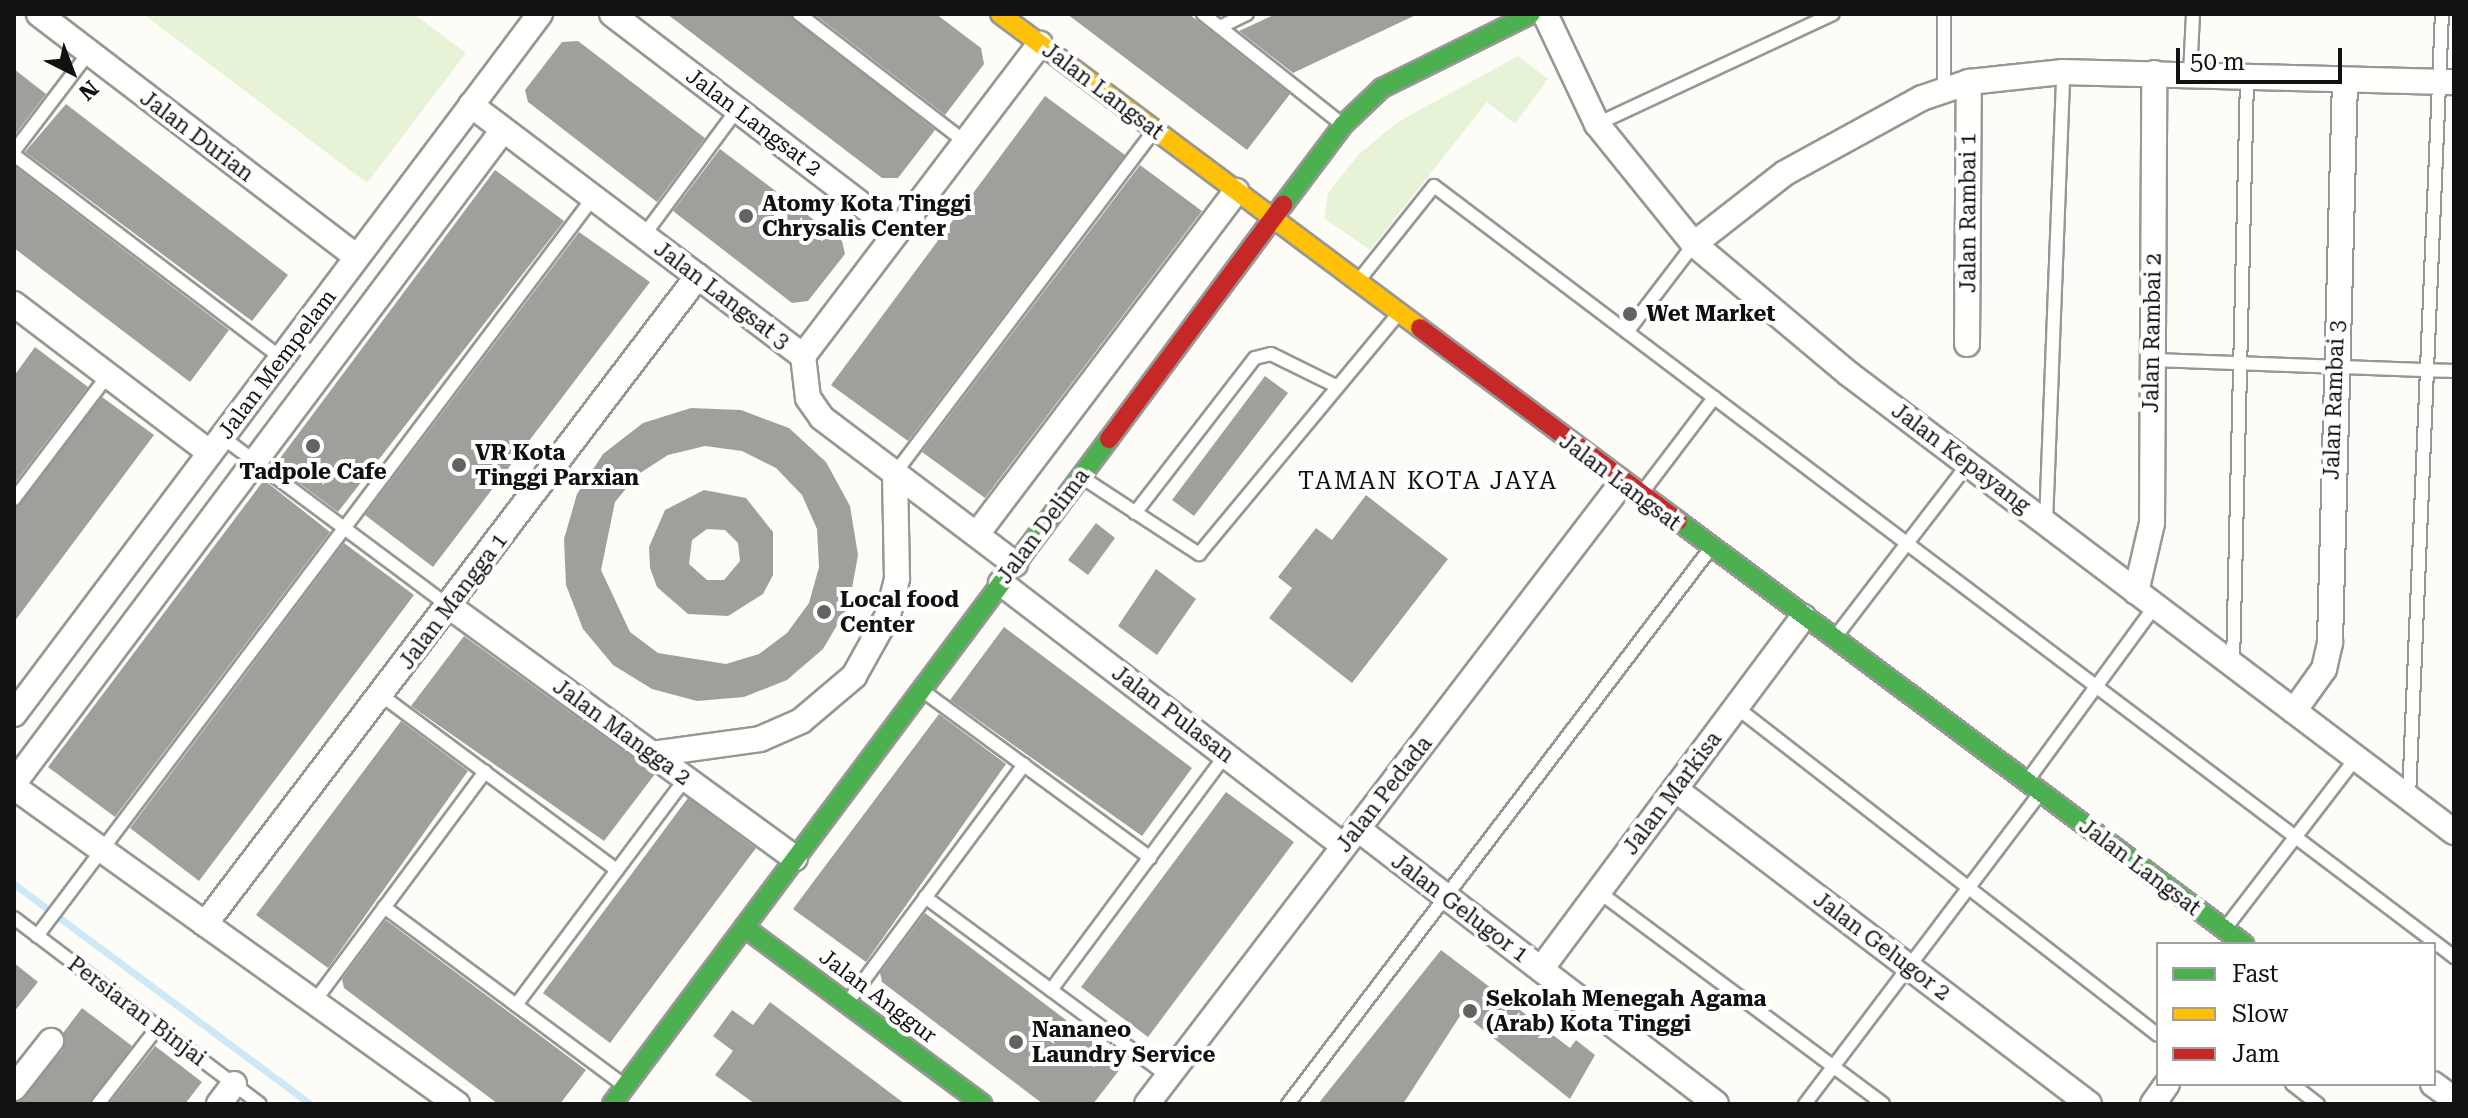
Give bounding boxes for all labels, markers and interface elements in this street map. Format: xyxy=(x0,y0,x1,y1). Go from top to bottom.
north arrow xyxy=(32,32,112,112)
scale bar xyxy=(2180,32,2346,82)
street label: Jalan Langsat xyxy=(1037,37,1169,145)
text: 50 m xyxy=(2190,48,2245,76)
street label: Jalan Langsat 2 xyxy=(681,62,827,182)
text: N xyxy=(74,75,103,105)
street label: Jalan Durian xyxy=(135,85,259,187)
street label: Jalan Rambai 1 xyxy=(1955,133,1981,293)
place label: Atomy Kota Tinggi Chrysalis Center xyxy=(762,190,971,242)
marker: Atomy Kota Tinggi Chrysalis Center xyxy=(737,207,755,225)
street label: Jalan Langsat 3 xyxy=(649,235,795,355)
street label: Jalan Rambai 2 xyxy=(2137,253,2167,413)
street label: Jalan Mempelam xyxy=(212,284,342,444)
place label: Wet Market xyxy=(1646,301,1775,327)
marker: Wet Market xyxy=(1621,305,1639,323)
street label: Jalan Rambai 3 xyxy=(2318,320,2350,480)
street label: Jalan Kepayang xyxy=(1887,397,2035,519)
street label: Jalan Langsat xyxy=(1554,428,1686,536)
marker: Tadpole Cafe xyxy=(304,437,322,455)
place label: VR Kota Tinggi Parxian xyxy=(475,439,639,490)
marker: VR Kota Tinggi Parxian xyxy=(450,456,468,474)
place label: Tadpole Cafe xyxy=(239,459,387,485)
street label: Jalan Delima xyxy=(991,463,1095,589)
district label: TAMAN KOTA JAYA xyxy=(1298,468,1558,496)
street label: Jalan Mangga 1 xyxy=(393,528,513,674)
place label: Local food Center xyxy=(840,586,959,638)
marker: Local food Center xyxy=(815,603,833,621)
street label: Jalan Pulasan xyxy=(1107,660,1239,768)
street label: Jalan Mangga 2 xyxy=(548,673,696,791)
street label: Jalan Markisa xyxy=(1617,726,1727,860)
street label: Jalan Pedada xyxy=(1331,731,1437,857)
street label: Jalan Langsat xyxy=(2074,813,2206,921)
street label: Jalan Gelugor 1 xyxy=(1386,848,1534,968)
street label: Jalan Gelugor 2 xyxy=(1808,886,1956,1006)
legend xyxy=(2156,942,2436,1086)
street label: Jalan Anggur xyxy=(814,943,942,1049)
street label: Persiaran Binjai xyxy=(63,951,211,1071)
text: Fast xyxy=(2232,960,2279,988)
place label: Sekolah Menegah Agama (Arab) Kota Tinggi xyxy=(1486,985,1766,1036)
text: Slow xyxy=(2232,1000,2288,1028)
marker: Sekolah Menegah Agama (Arab) Kota Tinggi xyxy=(1461,1002,1479,1020)
place label: Nananeo Laundry Service xyxy=(1032,1016,1215,1068)
marker: Nananeo Laundry Service xyxy=(1007,1033,1025,1051)
text: Jam xyxy=(2232,1040,2280,1068)

